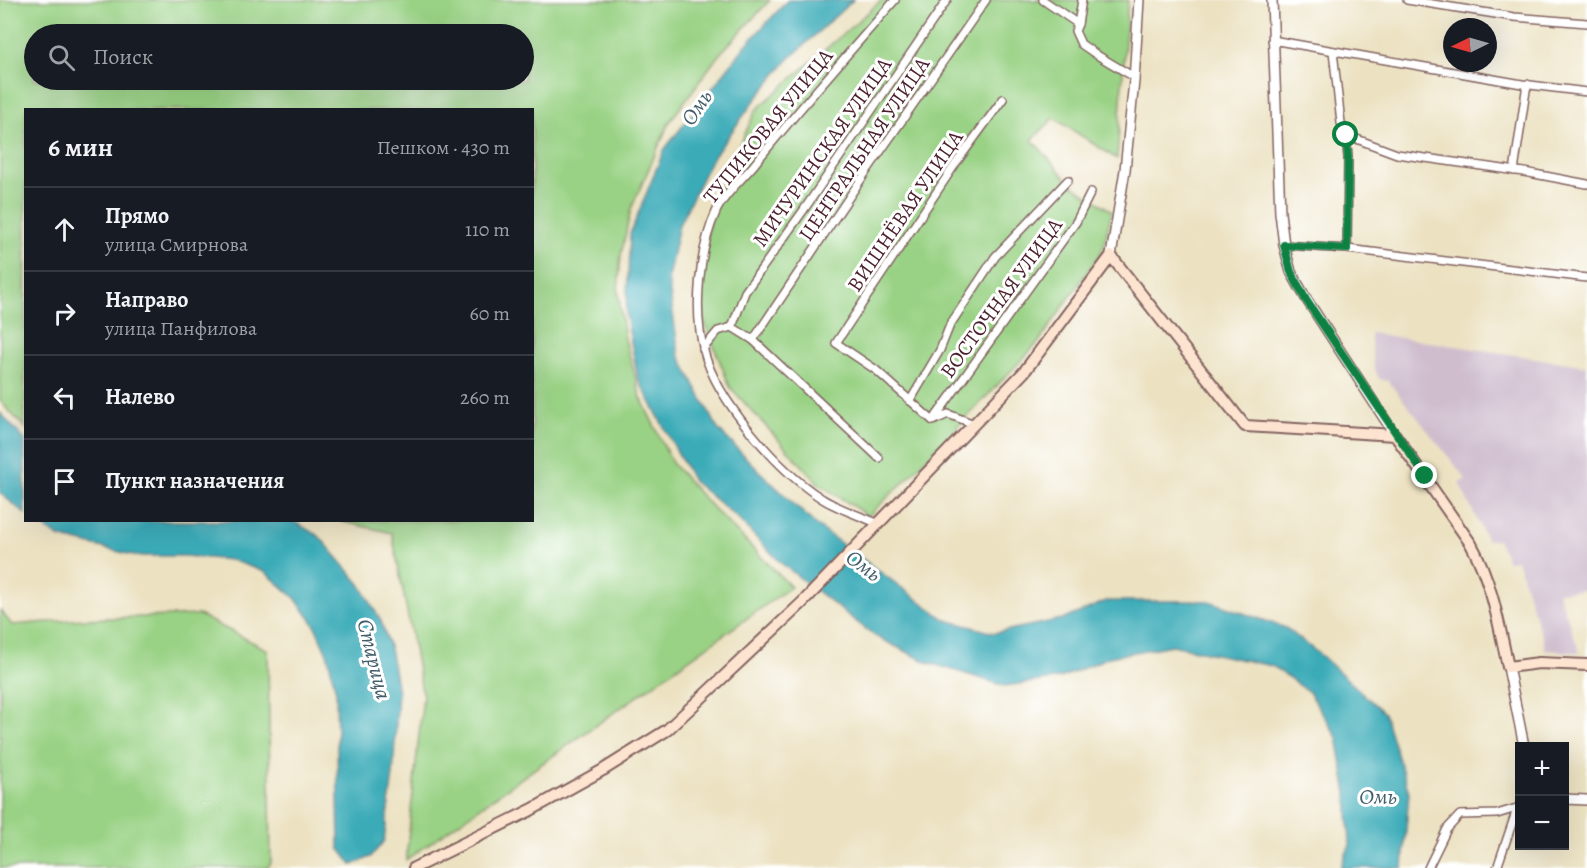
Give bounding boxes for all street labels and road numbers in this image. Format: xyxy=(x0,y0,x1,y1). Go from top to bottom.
street label: ТУПИКОВАЯ УЛИЦА xyxy=(697,42,840,209)
street label: МИЧУРИНСКАЯ УЛИЦА xyxy=(746,51,898,252)
street label: ЦЕНТРАЛЬНАЯ УЛИЦА xyxy=(792,51,936,246)
street label: ВИШНЁВАЯ УЛИЦА xyxy=(841,124,970,297)
street label: ВОСТОЧНАЯ УЛИЦА xyxy=(933,212,1069,384)

